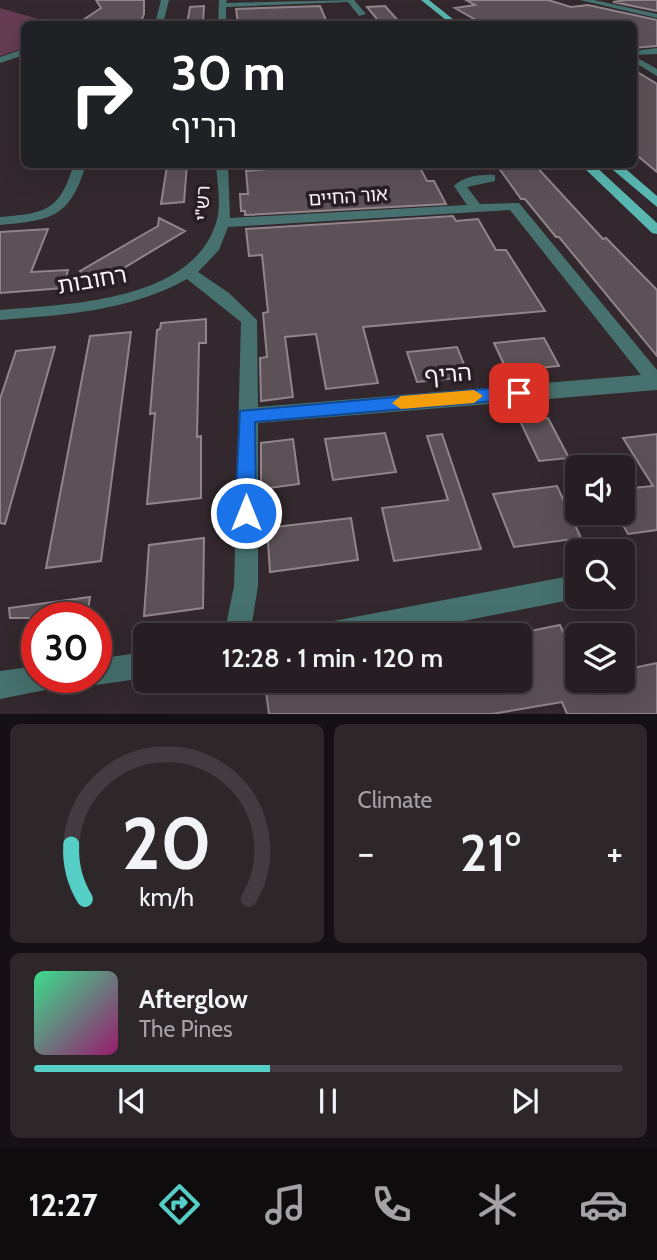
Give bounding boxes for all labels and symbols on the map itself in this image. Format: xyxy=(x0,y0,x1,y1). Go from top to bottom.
street label: אור החיים xyxy=(307,182,389,211)
street label: רש"י xyxy=(190,185,215,221)
street label: רחובות xyxy=(55,260,129,300)
street label: הריף xyxy=(423,358,473,390)
pin xyxy=(489,363,549,423)
position arrow xyxy=(209,476,283,550)
speed limit sign: 30 xyxy=(21,602,112,693)

